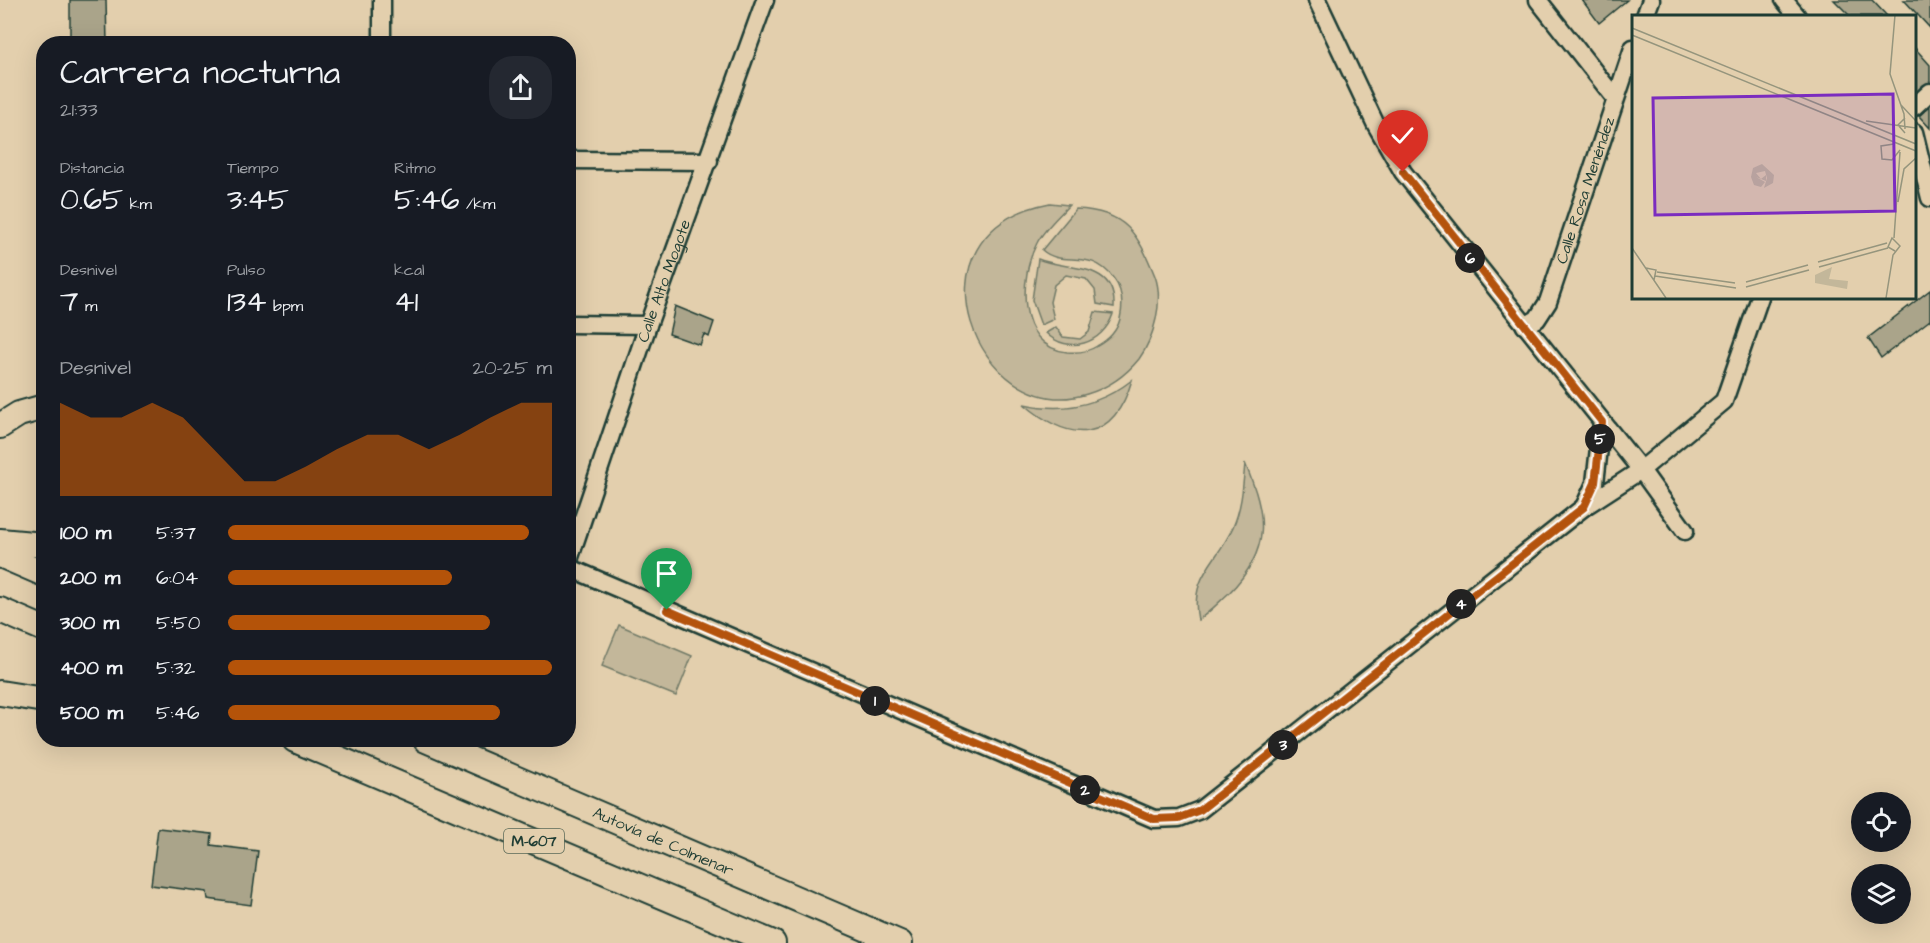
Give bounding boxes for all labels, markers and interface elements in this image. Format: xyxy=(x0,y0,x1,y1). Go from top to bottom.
inset map xyxy=(1632,15,1915,298)
text: Carrera nocturna xyxy=(60,50,340,96)
button: share xyxy=(489,56,552,119)
text: 21:33 xyxy=(60,96,98,124)
pin xyxy=(1377,110,1428,172)
street label: Calle Rosa Menéndez xyxy=(1551,114,1620,267)
icon: check xyxy=(1386,119,1419,152)
text: Distancia xyxy=(60,157,124,179)
text: Tiempo xyxy=(227,157,278,179)
text: Ritmo xyxy=(394,157,436,179)
text: 0.65 xyxy=(60,179,123,221)
text: 3:45 xyxy=(227,179,289,221)
text: 5:46 xyxy=(394,179,459,221)
text: km xyxy=(123,193,152,215)
text: /km xyxy=(459,193,495,215)
street label: Calle Alto Mogote xyxy=(632,216,696,345)
pin: 6 xyxy=(1455,243,1485,273)
text: 6 xyxy=(1465,247,1475,269)
text: Desnivel xyxy=(60,259,117,281)
text: Pulso xyxy=(227,259,265,281)
text: kcal xyxy=(394,259,425,281)
text: 7 xyxy=(60,281,78,323)
text: 134 xyxy=(227,281,267,323)
text: 41 xyxy=(394,281,418,323)
text: m xyxy=(78,295,97,317)
text: bpm xyxy=(267,295,303,317)
text: Desnivel xyxy=(60,354,131,382)
text: 20–25 m xyxy=(473,354,552,382)
pin: 5 xyxy=(1585,424,1615,454)
text: 5 xyxy=(1594,428,1606,450)
text: 100 m xyxy=(60,519,111,547)
text: 5:37 xyxy=(156,519,196,547)
pin xyxy=(641,548,692,610)
icon: arrive xyxy=(650,557,683,590)
text: 200 m xyxy=(60,564,120,592)
text: 6:04 xyxy=(156,564,198,592)
pin: 4 xyxy=(1446,589,1476,619)
text: 4 xyxy=(1456,593,1466,615)
text: 300 m xyxy=(60,609,119,637)
text: 5:50 xyxy=(156,609,200,637)
text: 400 m xyxy=(60,654,122,682)
text: 5:32 xyxy=(156,654,195,682)
pin: 1 xyxy=(860,686,890,716)
text: 1 xyxy=(874,690,876,712)
text: 500 m xyxy=(60,699,123,727)
text: 5:46 xyxy=(156,699,200,727)
pin: 3 xyxy=(1268,730,1298,760)
text: 3 xyxy=(1279,734,1287,756)
pin: 2 xyxy=(1070,775,1100,805)
text: 2 xyxy=(1080,779,1090,801)
map controls xyxy=(1851,792,1911,924)
button: locate xyxy=(1851,792,1911,852)
street label: Autovía de Colmenar xyxy=(589,802,737,882)
road number: M-607 xyxy=(504,829,564,853)
button: layers xyxy=(1851,864,1911,924)

